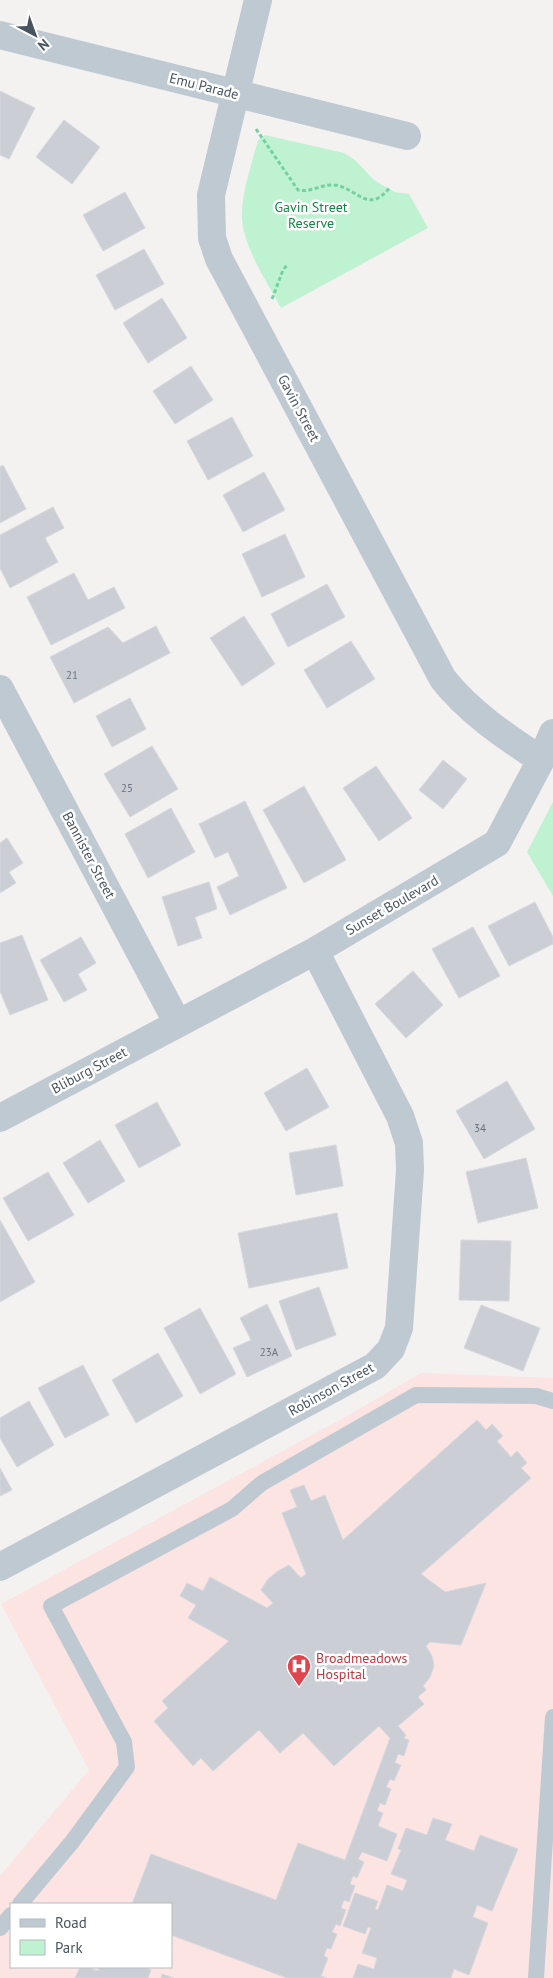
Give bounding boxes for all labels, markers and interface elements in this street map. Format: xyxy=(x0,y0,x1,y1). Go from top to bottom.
north arrow xyxy=(10,10,60,60)
text: N xyxy=(34,35,53,55)
street label: Emu Parade xyxy=(167,69,241,103)
park label: Gavin Street Reserve xyxy=(274,198,348,232)
street label: Gavin Street xyxy=(274,371,324,445)
house number: 21 xyxy=(66,668,78,682)
house number: 25 xyxy=(121,781,133,795)
street label: Bannister Street xyxy=(59,808,120,902)
street label: Sunset Boulevard xyxy=(342,871,442,939)
street label: Bliburg Street xyxy=(48,1042,130,1097)
house number: 34 xyxy=(474,1121,486,1135)
house number: 23A xyxy=(260,1345,279,1359)
street label: Robinson Street xyxy=(285,1358,377,1420)
place label: Broadmeadows Hospital xyxy=(316,1649,408,1683)
hospital icon: Broadmeadows Hospital xyxy=(286,1653,312,1687)
legend xyxy=(10,1903,172,1968)
text: Road xyxy=(55,1913,87,1932)
text: Park xyxy=(55,1938,83,1957)

